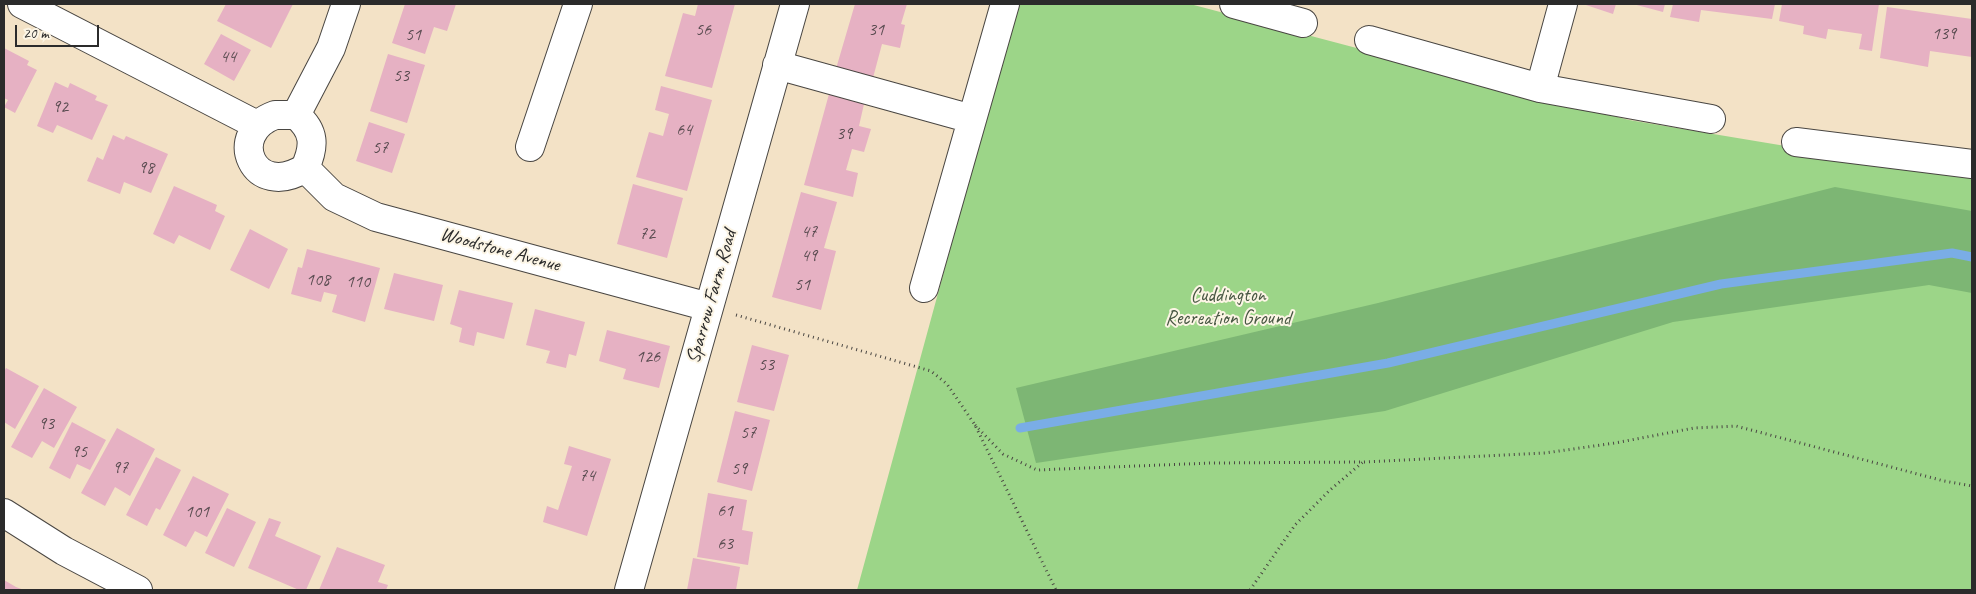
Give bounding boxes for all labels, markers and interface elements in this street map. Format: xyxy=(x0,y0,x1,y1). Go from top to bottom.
scale bar xyxy=(18,15,101,47)
house number: 56 xyxy=(695,19,711,41)
house number: 31 xyxy=(868,19,884,41)
house number: 139 xyxy=(1932,23,1956,45)
text: 20 m xyxy=(23,24,49,43)
house number: 51 xyxy=(405,24,421,46)
house number: 44 xyxy=(220,46,236,68)
house number: 53 xyxy=(393,65,409,87)
house number: 92 xyxy=(52,96,68,118)
house number: 64 xyxy=(676,119,692,141)
house number: 39 xyxy=(836,123,852,145)
house number: 57 xyxy=(372,137,388,159)
house number: 98 xyxy=(138,157,154,179)
house number: 47 xyxy=(801,221,817,243)
street label: Woodstone Avenue xyxy=(437,222,563,278)
house number: 72 xyxy=(639,223,655,245)
street label: Sparrow Farm Road xyxy=(681,228,743,366)
house number: 49 xyxy=(801,245,817,267)
house number: 108 xyxy=(306,269,330,291)
house number: 110 xyxy=(346,271,370,293)
house number: 51 xyxy=(794,274,810,296)
park label: Cuddington Recreation Ground xyxy=(1165,284,1291,331)
house number: 126 xyxy=(636,346,660,368)
house number: 53 xyxy=(758,354,774,376)
house number: 93 xyxy=(38,413,54,435)
house number: 57 xyxy=(740,422,756,444)
house number: 95 xyxy=(71,441,87,463)
house number: 97 xyxy=(112,457,128,479)
house number: 59 xyxy=(731,458,747,480)
house number: 74 xyxy=(579,465,595,487)
house number: 61 xyxy=(717,500,733,522)
house number: 101 xyxy=(185,501,209,523)
house number: 63 xyxy=(717,533,733,555)

